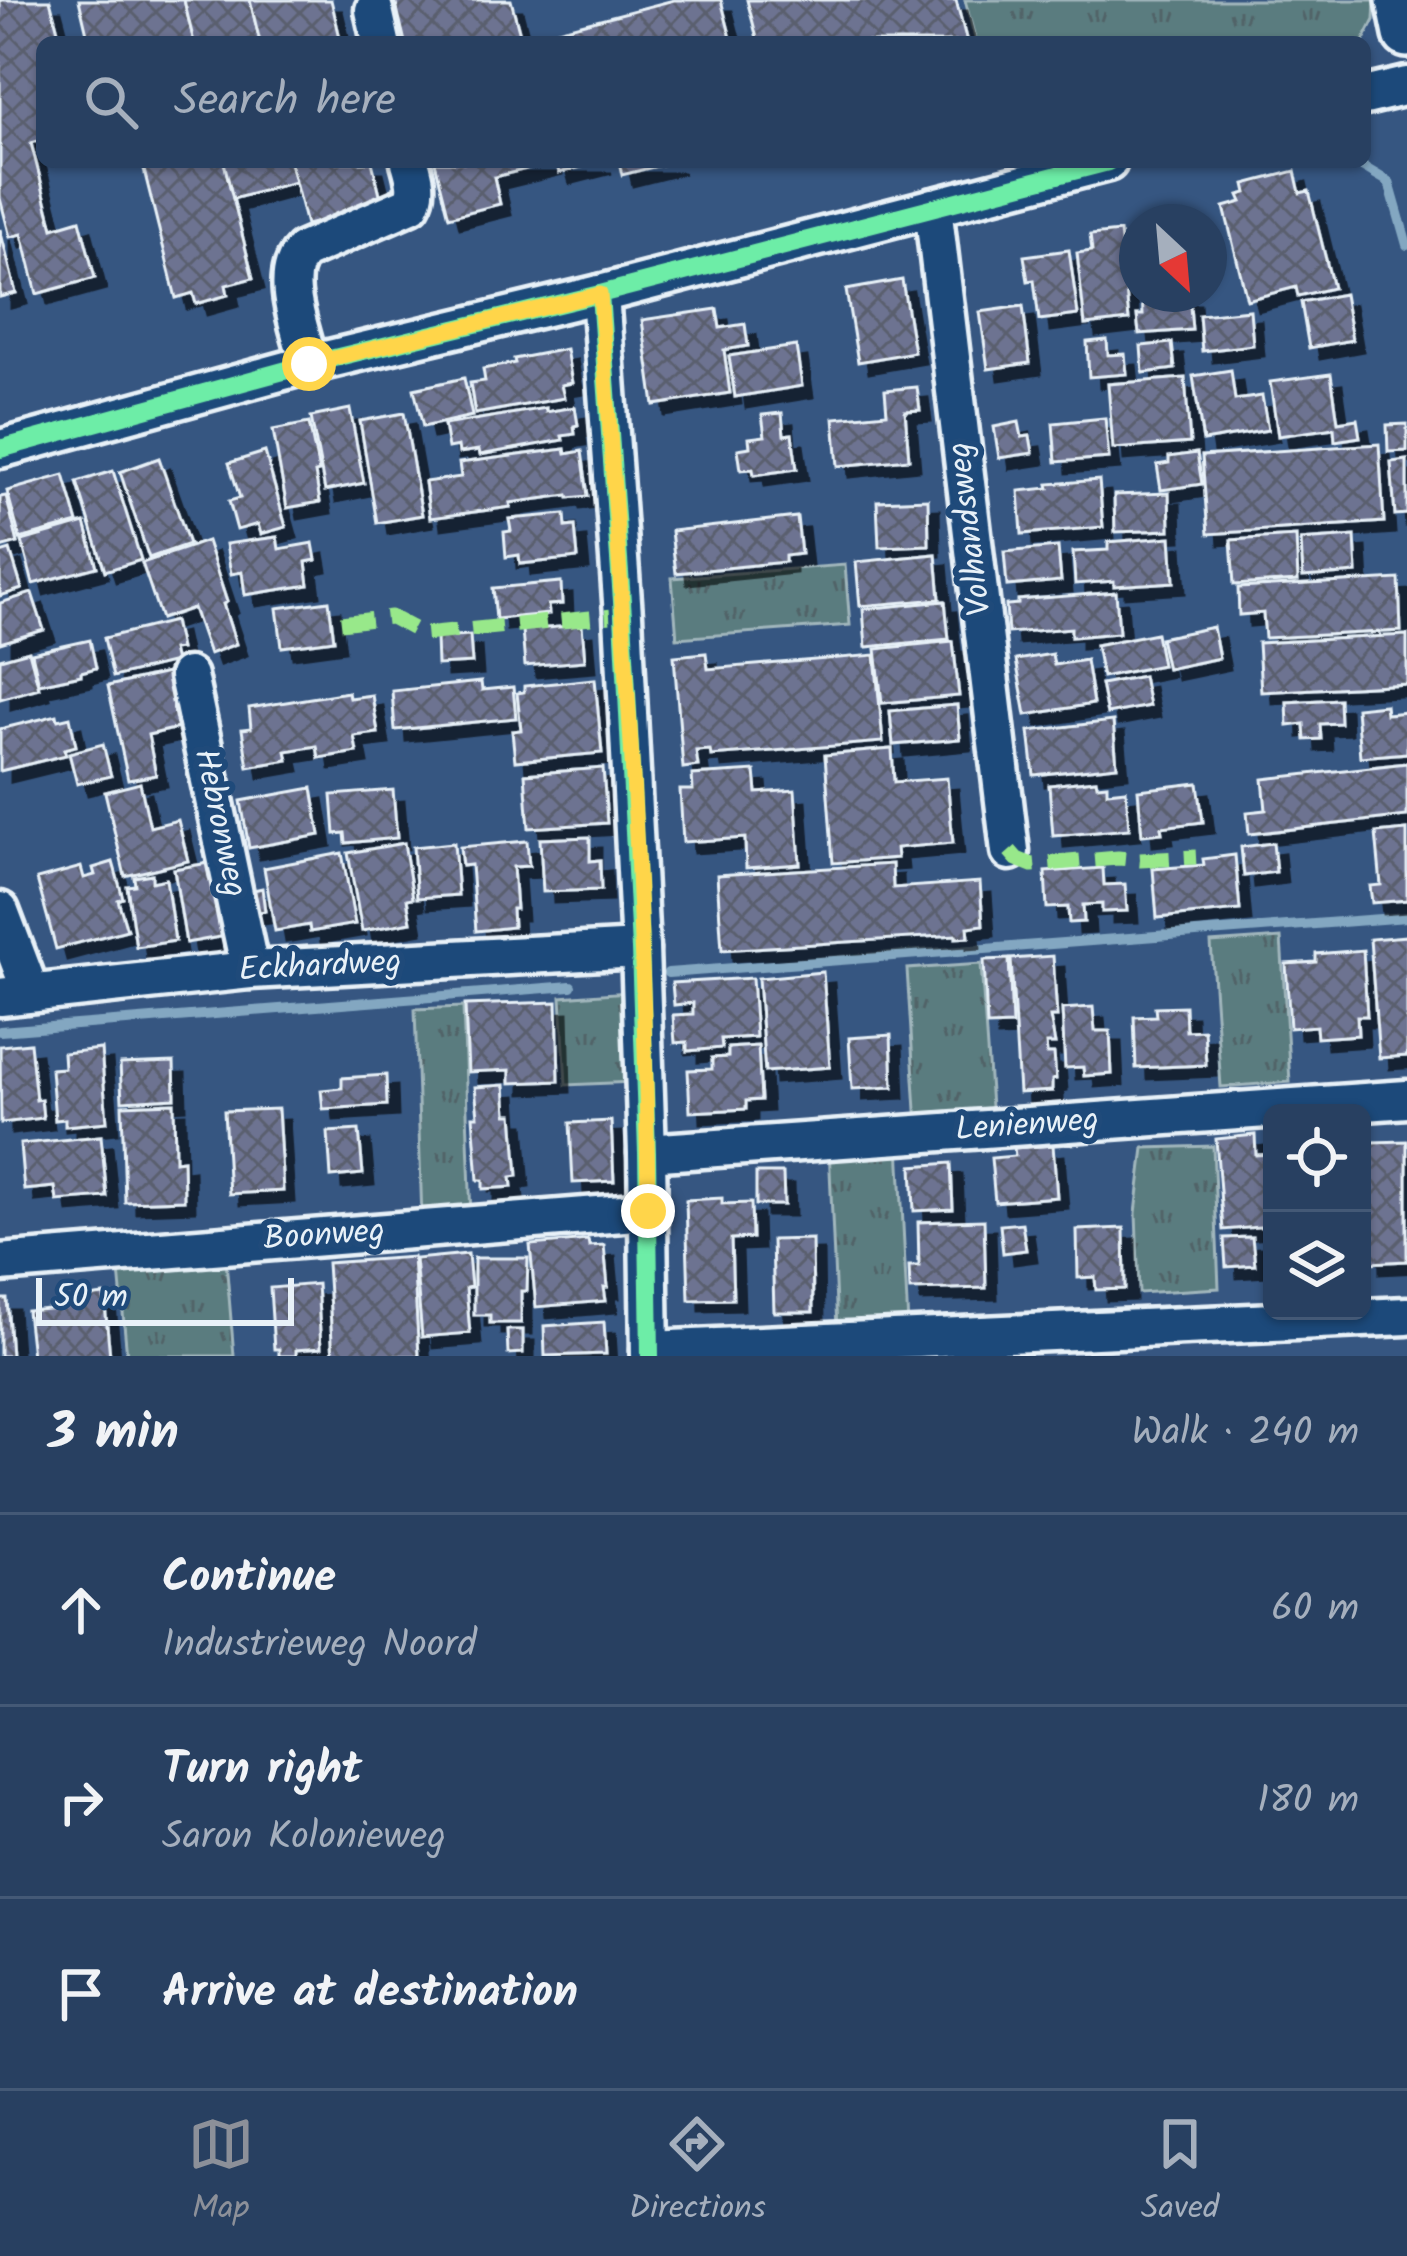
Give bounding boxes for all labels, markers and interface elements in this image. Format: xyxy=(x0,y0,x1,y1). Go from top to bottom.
search box xyxy=(36,36,1371,168)
text: Search here xyxy=(174,66,396,138)
icon: search xyxy=(78,69,144,135)
north arrow xyxy=(1119,204,1227,312)
route start xyxy=(282,337,336,391)
street label: Volhandsweg xyxy=(934,439,1008,619)
street label: Hebronweg xyxy=(177,744,261,902)
street label: Eckhardweg xyxy=(237,936,403,998)
street label: Lenienweg xyxy=(954,1095,1100,1157)
map controls xyxy=(1263,1104,1371,1320)
button: locate xyxy=(1263,1104,1371,1212)
route end xyxy=(621,1184,675,1238)
street label: Boonweg xyxy=(262,1205,386,1267)
button: layers xyxy=(1263,1212,1371,1320)
scale bar xyxy=(36,1272,294,1325)
text: 50 m xyxy=(54,1272,128,1325)
text: 3 min xyxy=(48,1394,179,1475)
text: Walk · 240 m xyxy=(1132,1403,1359,1465)
text: Continue xyxy=(162,1543,336,1615)
icon: ahead xyxy=(48,1577,114,1643)
text: 60 m xyxy=(1271,1579,1359,1641)
text: Industrieweg Noord xyxy=(162,1615,477,1677)
text: Turn right xyxy=(162,1735,362,1807)
icon: right xyxy=(48,1769,114,1835)
text: 180 m xyxy=(1257,1771,1359,1833)
text: Saron Kolonieweg xyxy=(162,1807,446,1869)
text: Arrive at destination xyxy=(162,1958,578,2030)
icon: arrive xyxy=(48,1961,114,2027)
tab: Map xyxy=(188,2111,254,2236)
tab: Directions xyxy=(629,2111,766,2236)
tab: Saved xyxy=(1141,2111,1219,2236)

